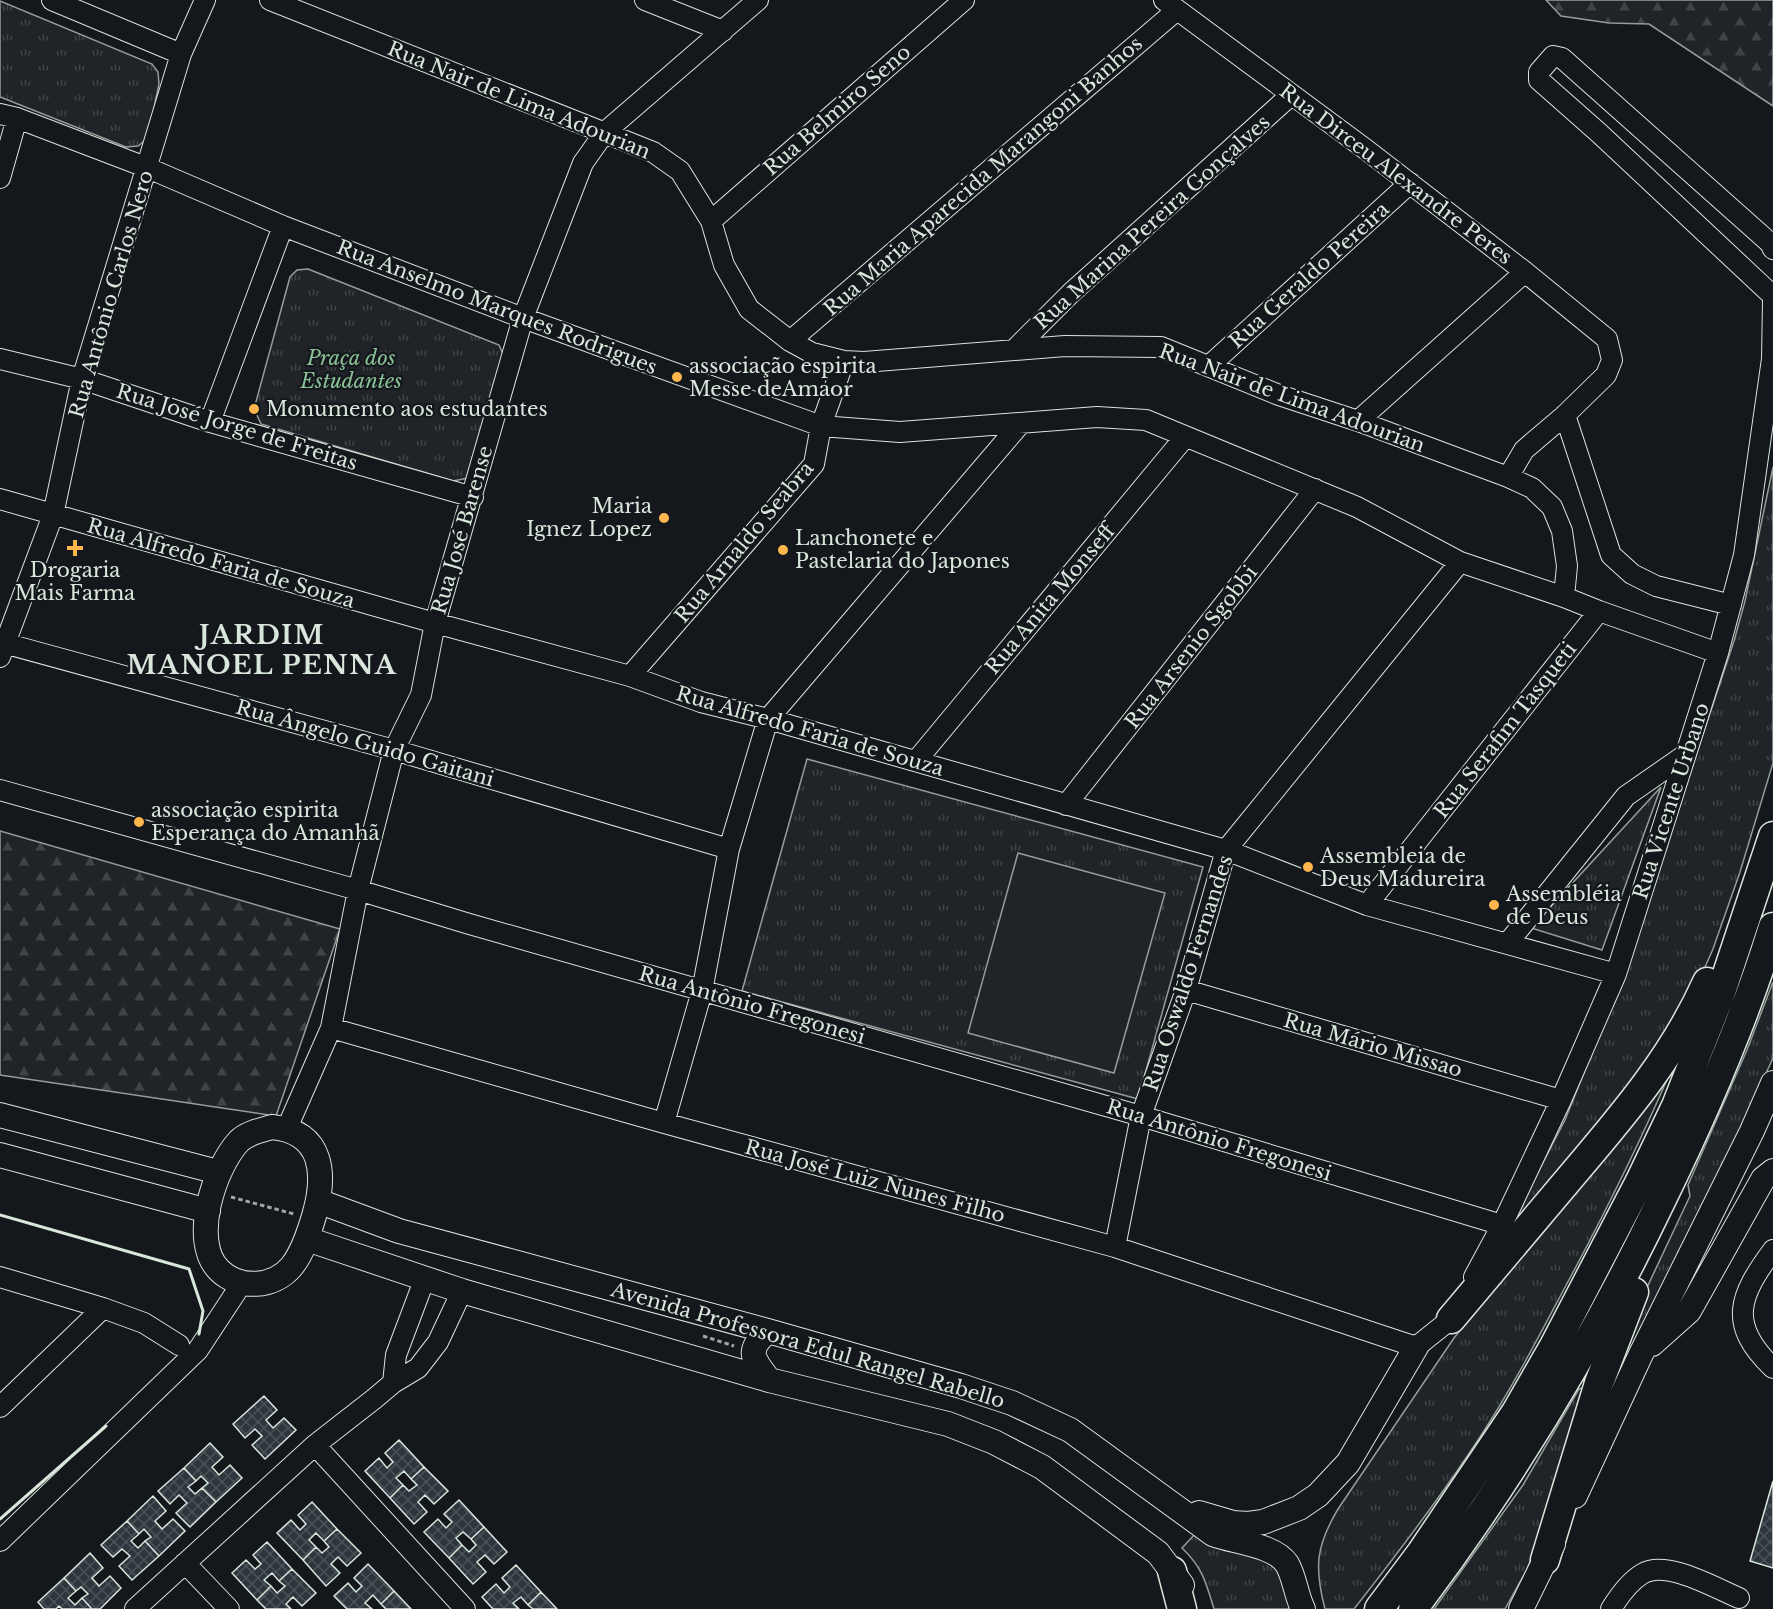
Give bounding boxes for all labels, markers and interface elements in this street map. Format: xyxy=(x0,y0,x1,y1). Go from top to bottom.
street label: Rua Maria Aparecida Marangoni Banhos xyxy=(819,31,1147,321)
street label: Rua Nair de Lima Adourian xyxy=(384,36,654,164)
street label: Rua Belmiro Seno xyxy=(759,40,915,180)
street label: Rua Dirceu Alexandre Peres xyxy=(1275,79,1517,269)
street label: Rua Marina Pereira Gonçalves xyxy=(1029,110,1275,334)
street label: Rua Antônio Carlos Nero xyxy=(64,167,158,421)
street label: Rua Geraldo Pereira xyxy=(1224,196,1395,353)
street label: Rua Anselmo Marques Rodrigues xyxy=(334,235,660,379)
street label: Rua Nair de Lima Adourian xyxy=(1156,339,1428,457)
park label: Praça dos Estudantes xyxy=(299,346,402,393)
place label: associação espirita Messe deAmaor xyxy=(689,354,877,401)
marker: associação espirita Messe deAmaor xyxy=(670,370,684,384)
street label: Rua José Jorge de Freitas xyxy=(114,379,360,475)
place label: Monumento aos estudantes xyxy=(266,397,548,421)
marker: Monumento aos estudantes xyxy=(247,402,261,416)
street label: Rua José Barense xyxy=(426,443,498,617)
street label: Rua Arnaldo Seabra xyxy=(670,456,819,627)
place label: Maria Ignez Lopez xyxy=(526,494,653,541)
marker: Maria Ignez Lopez xyxy=(657,511,671,525)
street label: Rua Alfredo Faria de Souza xyxy=(84,513,358,613)
street label: Rua Anita Monseff xyxy=(980,517,1121,679)
place label: Lanchonete e Pastelaria do Japones xyxy=(795,526,1010,573)
marker: Drogaria Mais Farma xyxy=(68,541,82,555)
marker: Lanchonete e Pastelaria do Japones xyxy=(776,543,790,557)
place label: Drogaria Mais Farma xyxy=(15,558,136,605)
street label: Rua Arsenio Sgobbi xyxy=(1120,560,1262,733)
district label: JARDIM MANOEL PENNA xyxy=(127,619,397,681)
street label: Rua Serafim Tasqueti xyxy=(1429,637,1581,823)
street label: Rua Alfredo Faria de Souza xyxy=(673,681,947,781)
street label: Rua Ângelo Guido Gaitani xyxy=(233,694,497,791)
street label: Rua Vicente Urbano xyxy=(1628,700,1714,902)
place label: associação espirita Esperança do Amanhã xyxy=(151,798,380,845)
marker: associação espirita Esperança do Amanhã xyxy=(132,815,146,829)
place label: Assembleia de Deus Madureira xyxy=(1319,844,1486,891)
street label: Rua Oswaldo Fernandes xyxy=(1138,852,1238,1094)
marker: Assembleia de Deus Madureira xyxy=(1301,860,1315,874)
place label: Assembléia de Deus xyxy=(1505,882,1622,929)
marker: Assembléia de Deus xyxy=(1487,898,1501,912)
street label: Rua Antônio Fregonesi xyxy=(636,961,868,1049)
street label: Rua Mário Missao xyxy=(1281,1008,1465,1082)
street label: Rua Antônio Fregonesi xyxy=(1103,1094,1335,1186)
street label: Rua José Luiz Nunes Filho xyxy=(742,1135,1008,1227)
street label: Avenida Professora Edul Rangel Rabello xyxy=(607,1277,1008,1413)

